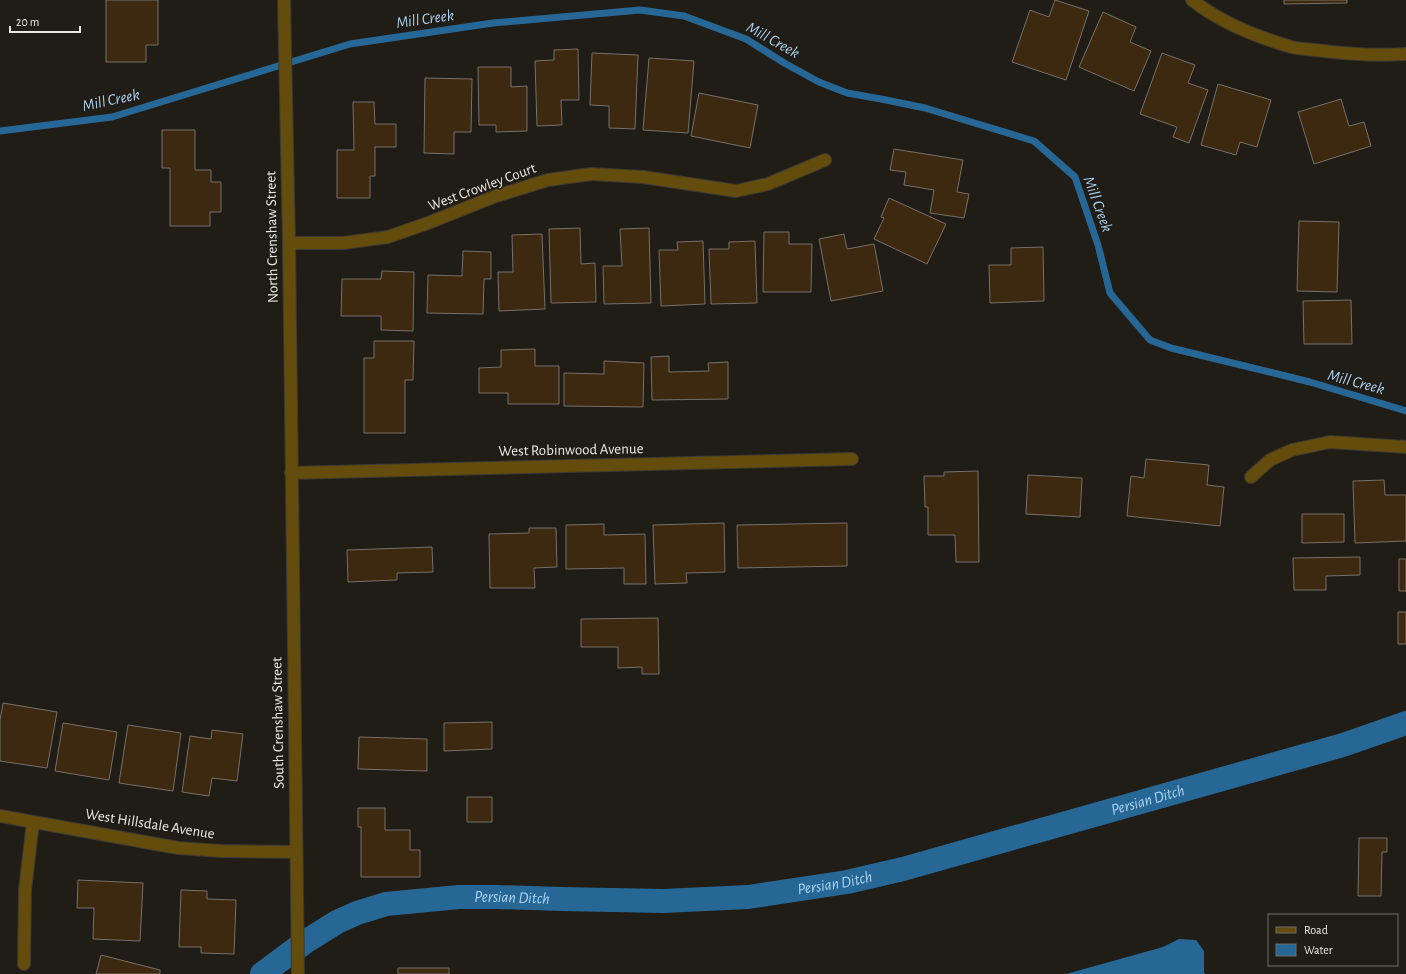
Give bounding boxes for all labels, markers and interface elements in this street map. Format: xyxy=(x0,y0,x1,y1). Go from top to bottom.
water label: Mill Creek xyxy=(395,7,455,31)
scale bar xyxy=(10,8,80,34)
text: 20 m xyxy=(16,16,39,28)
water label: Mill Creek xyxy=(744,19,802,61)
water label: Mill Creek xyxy=(81,86,141,114)
street label: West Crowley Court xyxy=(426,160,538,213)
street label: North Crenshaw Street xyxy=(263,171,281,303)
water label: Mill Creek xyxy=(1081,174,1115,234)
water label: Mill Creek xyxy=(1326,367,1386,397)
street label: West Robinwood Avenue xyxy=(498,441,644,459)
street label: South Crenshaw Street xyxy=(269,657,287,789)
water label: Persian Ditch xyxy=(1109,782,1186,818)
street label: West Hillsdale Avenue xyxy=(84,806,216,842)
water label: Persian Ditch xyxy=(796,868,874,897)
water label: Persian Ditch xyxy=(474,889,550,907)
legend xyxy=(1268,914,1398,966)
text: Road xyxy=(1304,924,1328,936)
text: Water xyxy=(1304,944,1333,956)

